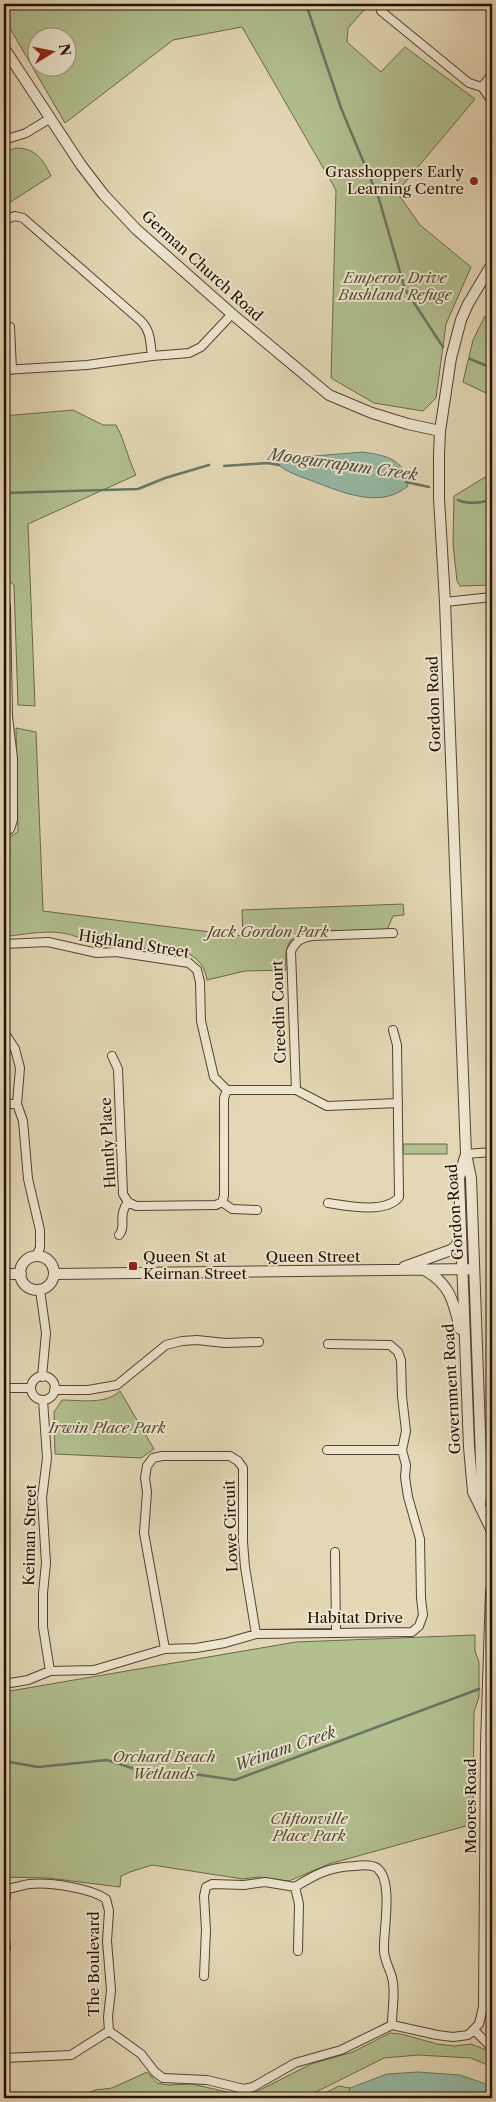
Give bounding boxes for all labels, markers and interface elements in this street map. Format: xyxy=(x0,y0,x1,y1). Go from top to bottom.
north arrow xyxy=(28,28,78,78)
text: N xyxy=(55,42,75,57)
place label: Grasshoppers Early Learning Centre xyxy=(325,162,465,198)
marker: Grasshoppers Early Learning Centre xyxy=(468,175,480,187)
street label: German Church Road xyxy=(138,206,267,325)
park label: Emperor Drive Bushland Refuge xyxy=(337,268,452,304)
water label: Moogurrapum Creek xyxy=(265,443,420,484)
street label: Gordon Road xyxy=(422,656,445,752)
park label: Jack Gordon Park xyxy=(203,922,329,941)
street label: Highland Street xyxy=(77,925,192,962)
street label: Creedin Court xyxy=(267,959,290,1064)
street label: Huntly Place xyxy=(96,1097,119,1189)
street label: Gordon Road xyxy=(442,1163,467,1261)
place label: Queen St at Keirnan Street xyxy=(143,1247,247,1283)
street label: Queen Street xyxy=(266,1247,361,1266)
marker: Queen St at Keirnan Street xyxy=(127,1260,139,1272)
street label: Government Road xyxy=(439,1323,464,1455)
park label: Irwin Place Park xyxy=(47,1418,166,1437)
street label: Lowe Circuit xyxy=(219,1479,242,1572)
street label: Keiman Street xyxy=(19,1483,40,1586)
street label: Habitat Drive xyxy=(307,1608,403,1627)
water label: Weinam Creek xyxy=(232,1721,339,1775)
park label: Orchard Beach Wetlands xyxy=(113,1747,215,1783)
street label: Moores Road xyxy=(461,1758,480,1854)
park label: Cliftonville Place Park xyxy=(270,1809,349,1845)
street label: The Boulevard xyxy=(84,1911,103,2017)

